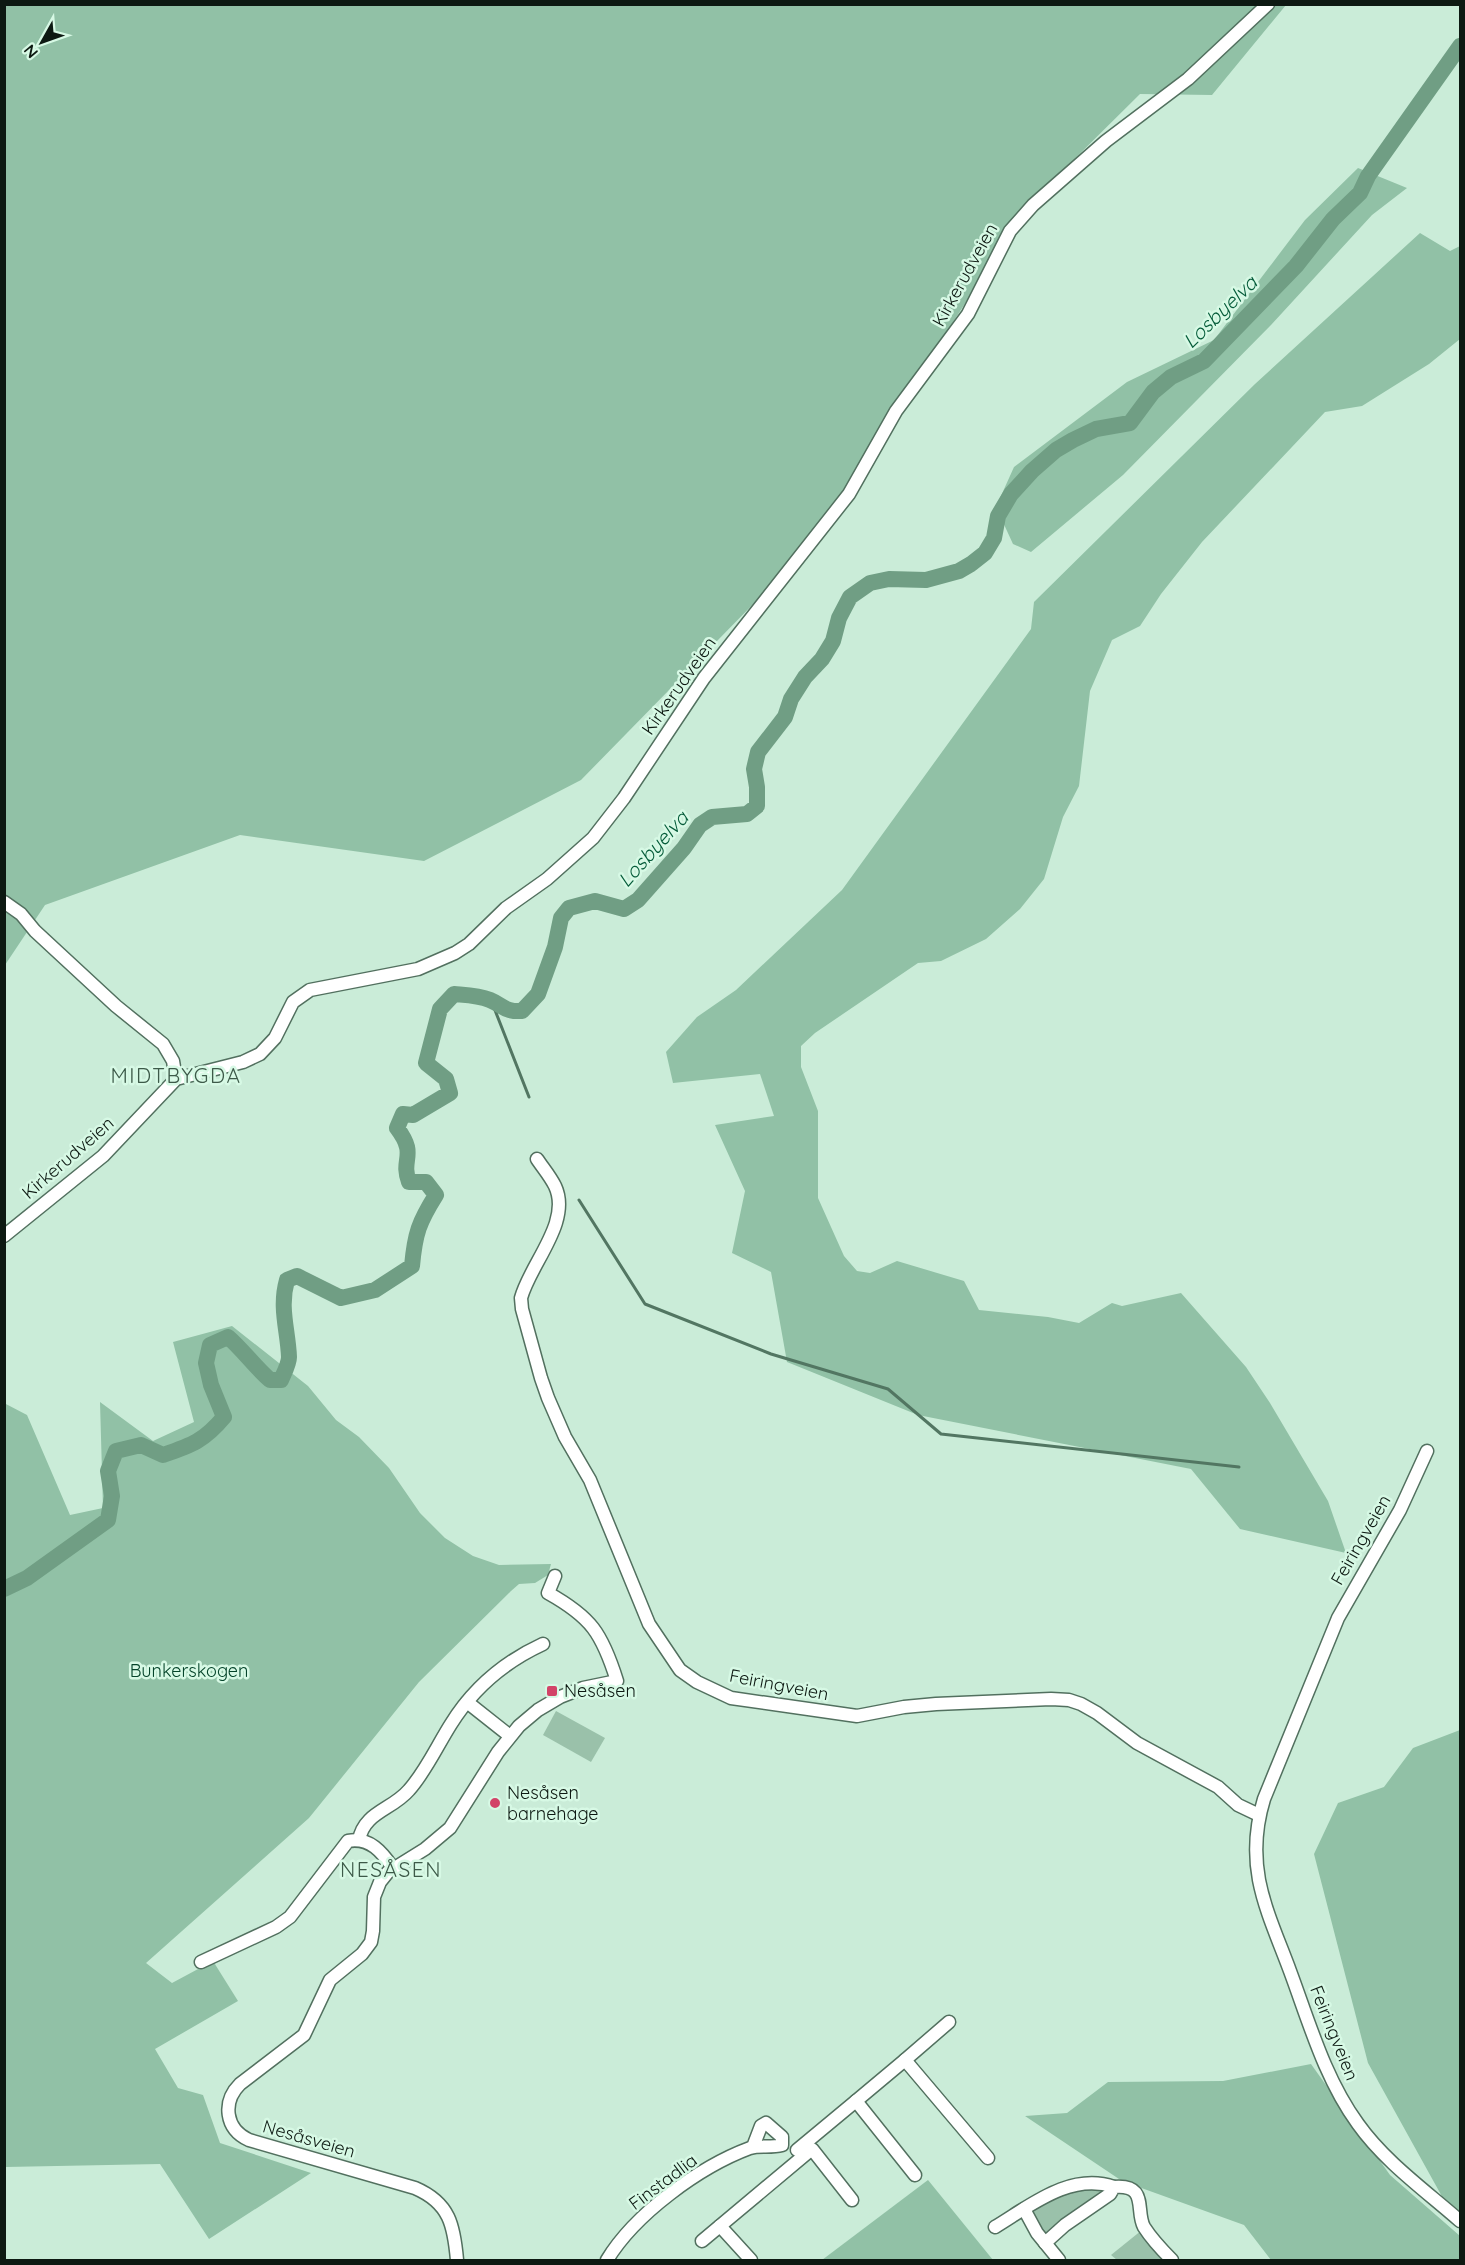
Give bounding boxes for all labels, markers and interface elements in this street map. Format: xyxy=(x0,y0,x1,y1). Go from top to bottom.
north arrow xyxy=(12,12,72,72)
text: N xyxy=(19,41,42,63)
street label: Kirkerudveien xyxy=(927,219,1002,330)
water label: Losbyelva xyxy=(1177,269,1263,353)
street label: Kirkerudveien xyxy=(636,632,721,739)
water label: Losbyelva xyxy=(612,804,694,892)
district label: MIDTBYGDA xyxy=(110,1062,242,1088)
street label: Kirkerudveien xyxy=(17,1111,118,1204)
street label: Feiringveien xyxy=(1326,1491,1396,1589)
park label: Bunkerskogen xyxy=(130,1659,248,1682)
street label: Feiringveien xyxy=(728,1664,831,1705)
place label: Nesåsen xyxy=(564,1679,636,1702)
marker: Nesåsen xyxy=(545,1684,559,1698)
place label: Nesåsen barnehage xyxy=(507,1781,599,1825)
marker: Nesåsen barnehage xyxy=(488,1796,502,1810)
district label: NESÅSEN xyxy=(340,1856,442,1882)
street label: Feiringveien xyxy=(1305,1982,1364,2084)
street label: Nesåsveien xyxy=(260,2114,358,2163)
street label: Finstadlia xyxy=(624,2148,701,2215)

